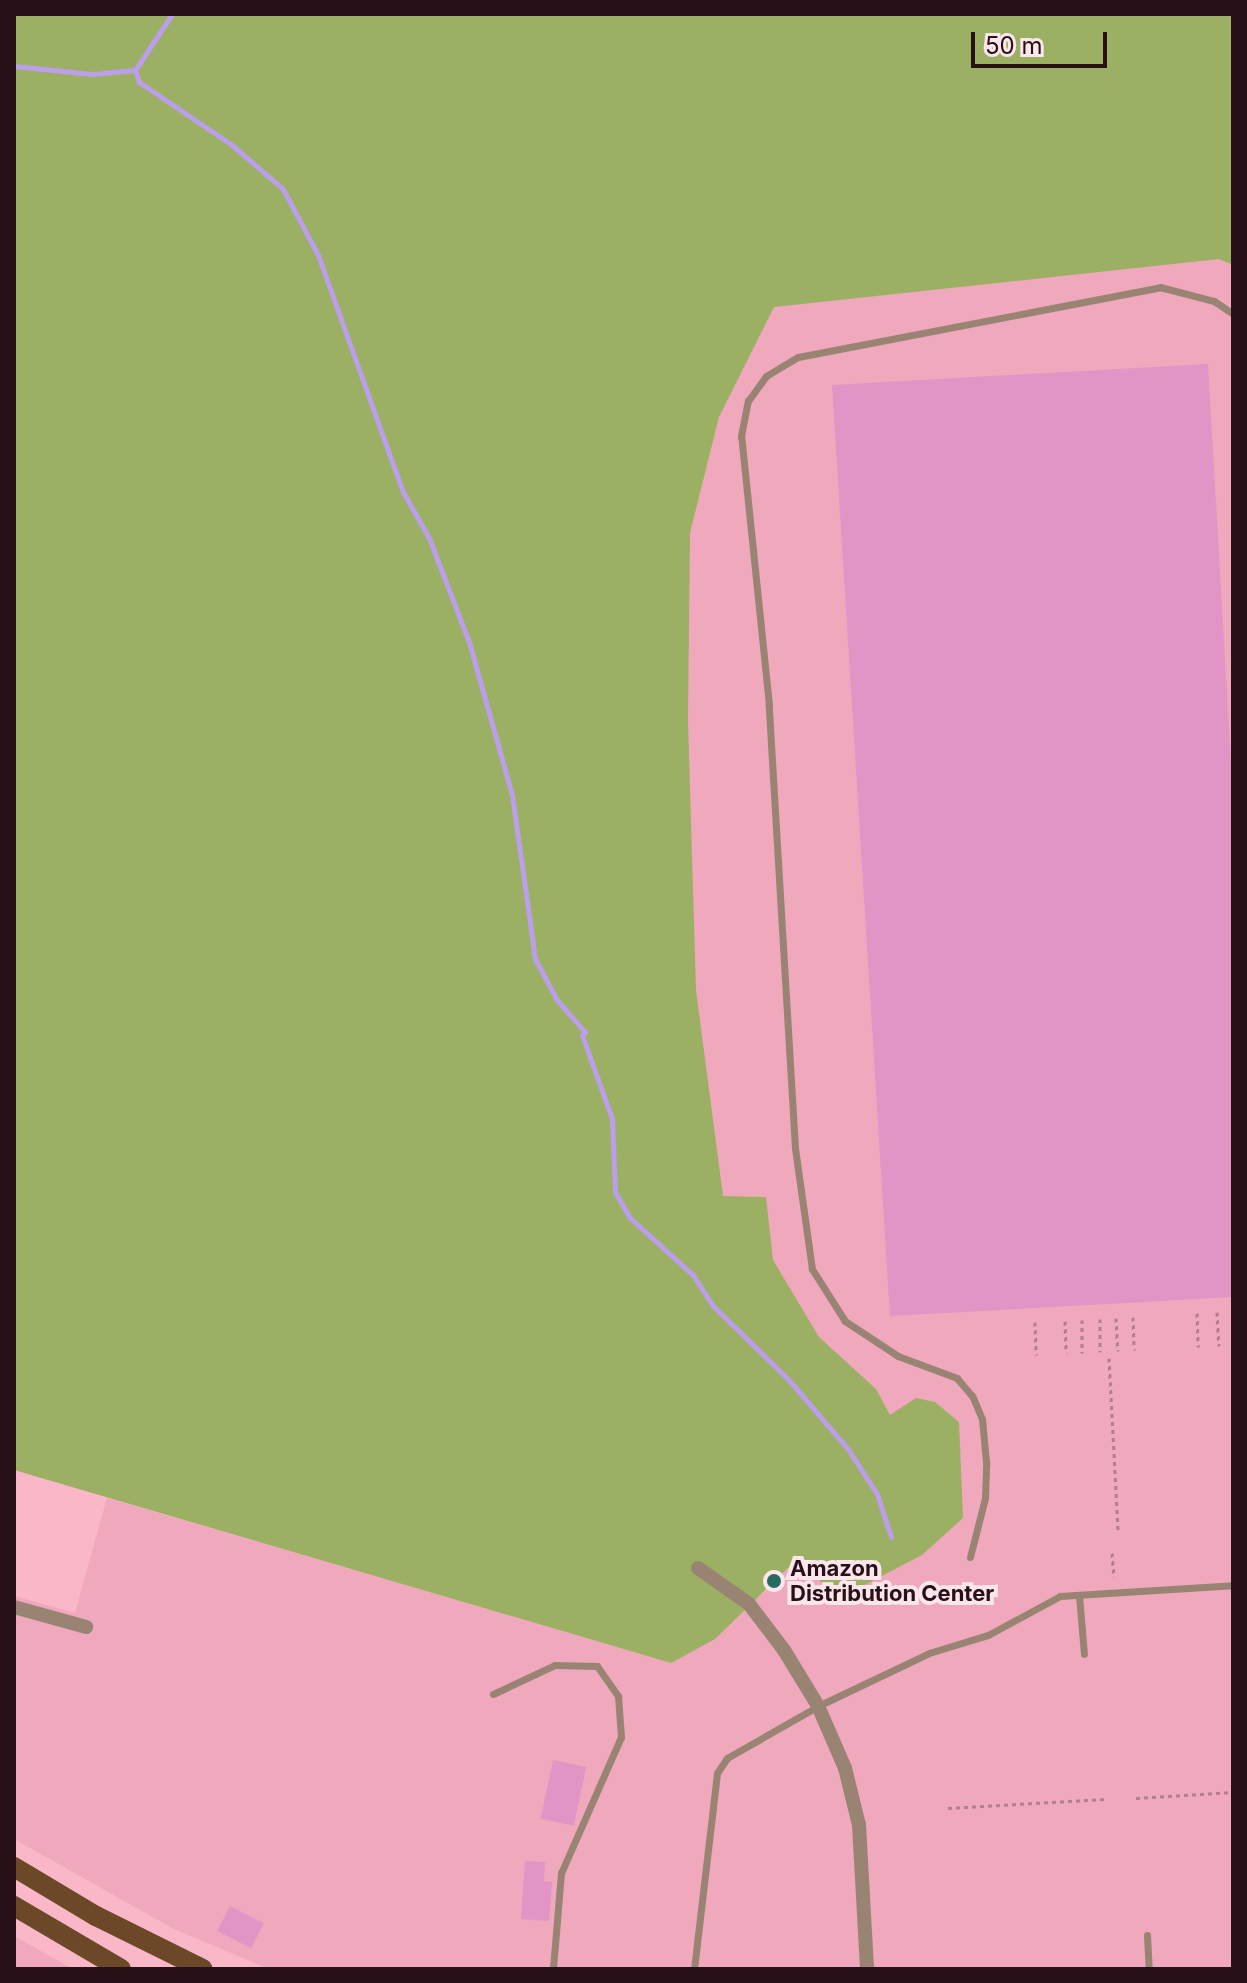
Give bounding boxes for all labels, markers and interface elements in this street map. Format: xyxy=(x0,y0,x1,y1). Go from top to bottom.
scale bar xyxy=(975,16,1111,66)
text: 50 m xyxy=(985,31,1043,60)
place label: Amazon Distribution Center xyxy=(790,1555,994,1606)
marker: Amazon Distribution Center xyxy=(765,1572,783,1590)

